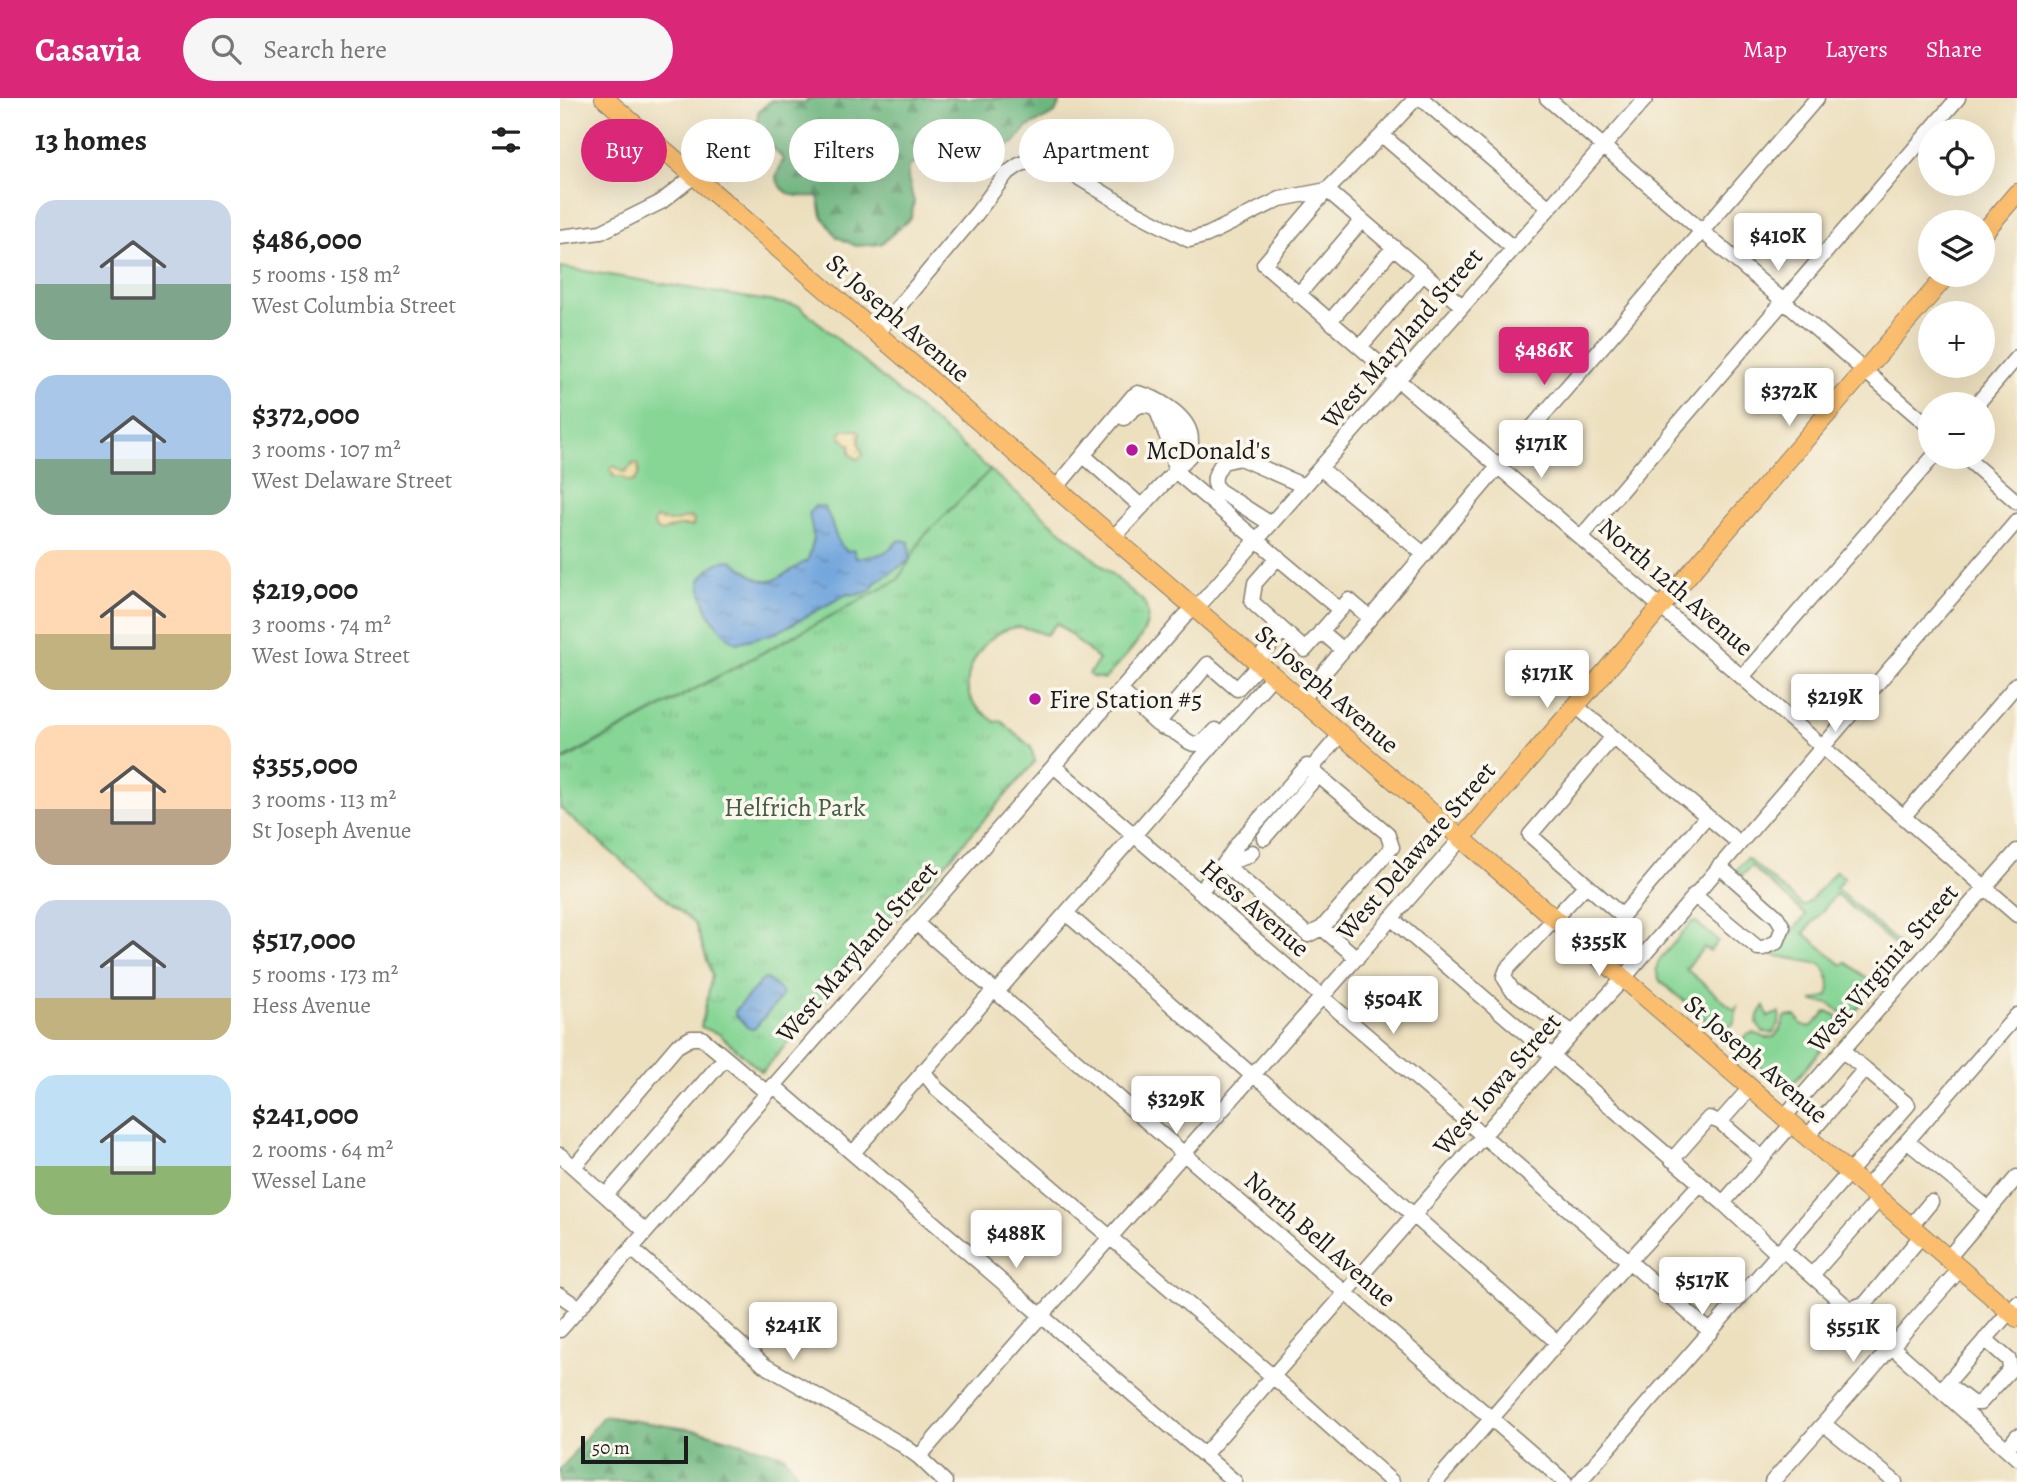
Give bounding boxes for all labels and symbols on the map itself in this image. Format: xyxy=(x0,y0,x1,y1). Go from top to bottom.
pin: $410K xyxy=(1729,214,1827,273)
street label: West Maryland Street xyxy=(1313,240,1491,437)
street label: St Joseph Avenue xyxy=(819,246,977,390)
pin: $486K xyxy=(1495,328,1593,387)
pin: $372K xyxy=(1740,368,1838,428)
pin: $171K xyxy=(1492,420,1590,480)
place label: McDonald's xyxy=(1146,433,1271,468)
marker: McDonald's xyxy=(1124,442,1140,458)
street label: North 12th Avenue xyxy=(1591,510,1761,664)
street label: St Joseph Avenue xyxy=(1248,617,1406,761)
pin: $171K xyxy=(1498,650,1596,710)
pin: $219K xyxy=(1786,674,1884,734)
place label: Fire Station #5 xyxy=(1049,682,1202,717)
marker: Fire Station #5 xyxy=(1027,691,1043,707)
street label: West Delaware Street xyxy=(1328,754,1504,949)
park label: Helfrich Park xyxy=(724,790,866,825)
street label: Hess Avenue xyxy=(1193,851,1317,965)
street label: West Maryland Street xyxy=(768,854,946,1051)
street label: West Virginia Street xyxy=(1799,876,1966,1061)
pin: $355K xyxy=(1550,918,1648,978)
pin: $504K xyxy=(1344,976,1442,1036)
street label: St Joseph Avenue xyxy=(1677,987,1835,1131)
street label: West Iowa Street xyxy=(1425,1005,1569,1164)
pin: $329K xyxy=(1127,1076,1225,1136)
street label: North Bell Avenue xyxy=(1236,1163,1404,1315)
pin: $488K xyxy=(967,1210,1065,1270)
pin: $517K xyxy=(1653,1258,1751,1317)
pin: $241K xyxy=(744,1302,842,1362)
pin: $551K xyxy=(1804,1304,1902,1364)
scale bar xyxy=(581,1433,688,1465)

